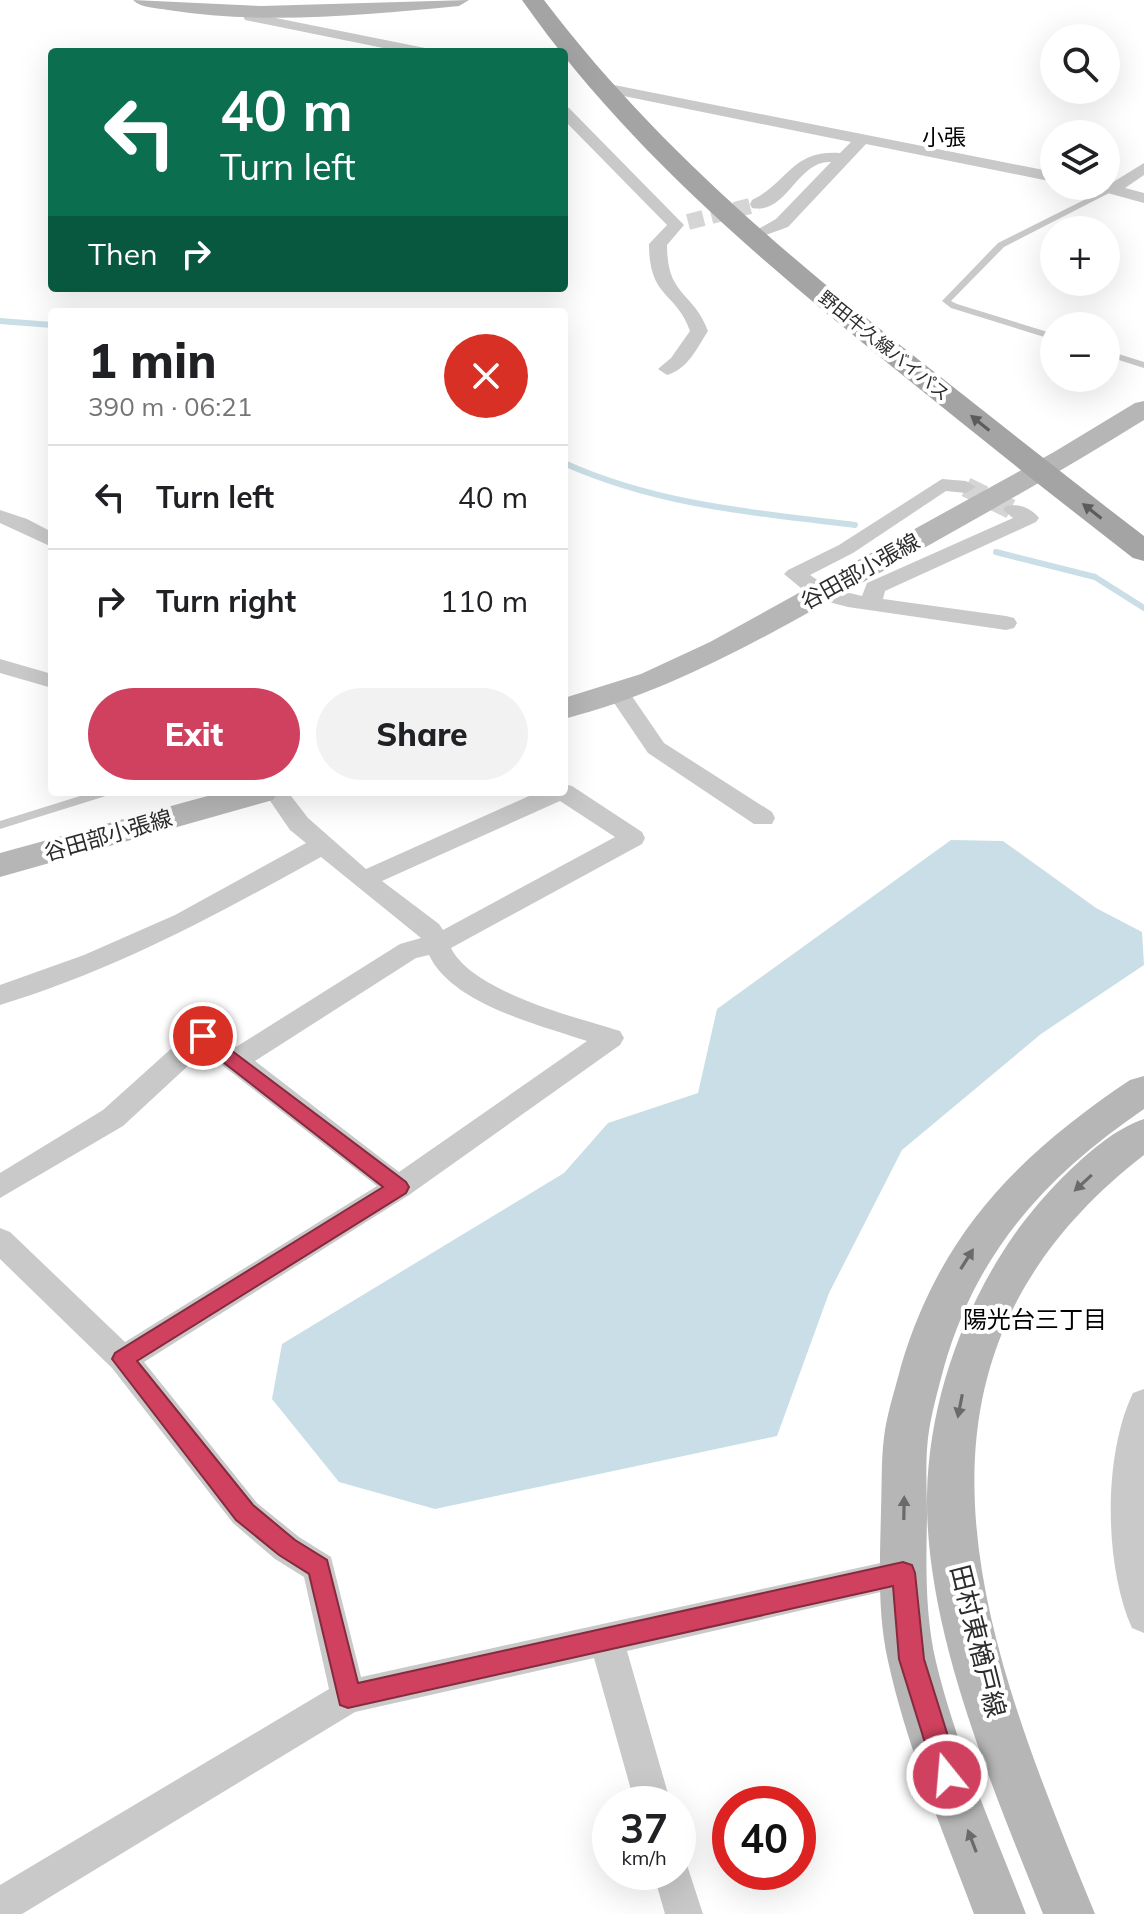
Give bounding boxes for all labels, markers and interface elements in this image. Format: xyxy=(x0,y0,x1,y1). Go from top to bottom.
map controls xyxy=(1040,24,1120,392)
button: search xyxy=(1040,24,1120,104)
text: 40 m xyxy=(220,75,353,145)
icon: left xyxy=(88,80,192,184)
button: layers xyxy=(1040,120,1120,200)
district label: 小張 xyxy=(922,123,966,151)
text: Turn left xyxy=(220,144,356,189)
button: + xyxy=(1040,216,1120,296)
icon: right xyxy=(174,232,218,276)
text: Then xyxy=(88,235,158,273)
street label: 野田牛久線バイパス xyxy=(814,286,954,405)
button: − xyxy=(1040,312,1120,392)
text: 1 min xyxy=(88,330,217,390)
button: close xyxy=(444,334,528,418)
text: 390 m · 06:21 xyxy=(88,390,252,423)
one-way arrow xyxy=(970,415,990,431)
icon: left xyxy=(88,475,132,519)
text: Turn left xyxy=(156,478,274,516)
text: 40 m xyxy=(458,478,528,516)
one-way arrow xyxy=(1082,504,1102,520)
street label: 谷田部小張線 xyxy=(795,527,925,615)
icon: right xyxy=(88,579,132,623)
text: Turn right xyxy=(156,582,296,620)
text: 110 m xyxy=(440,582,528,620)
button: Exit xyxy=(88,688,300,780)
button: Share xyxy=(316,688,528,780)
street label: 谷田部小張線 xyxy=(41,803,175,867)
pin xyxy=(169,1002,237,1070)
icon: arrive xyxy=(181,1014,225,1058)
one-way arrow xyxy=(1074,1173,1093,1191)
one-way arrow xyxy=(960,1248,974,1270)
district label: 陽光台三丁目 xyxy=(963,1304,1107,1334)
one-way arrow xyxy=(953,1394,966,1419)
one-way arrow xyxy=(898,1495,911,1520)
street label: 田村東楢戸線 xyxy=(944,1561,1013,1721)
position arrow xyxy=(905,1733,989,1817)
speed limit sign: 40 xyxy=(712,1786,816,1890)
text: 37 xyxy=(620,1803,668,1853)
one-way arrow xyxy=(965,1829,978,1853)
text: km/h xyxy=(621,1845,667,1870)

